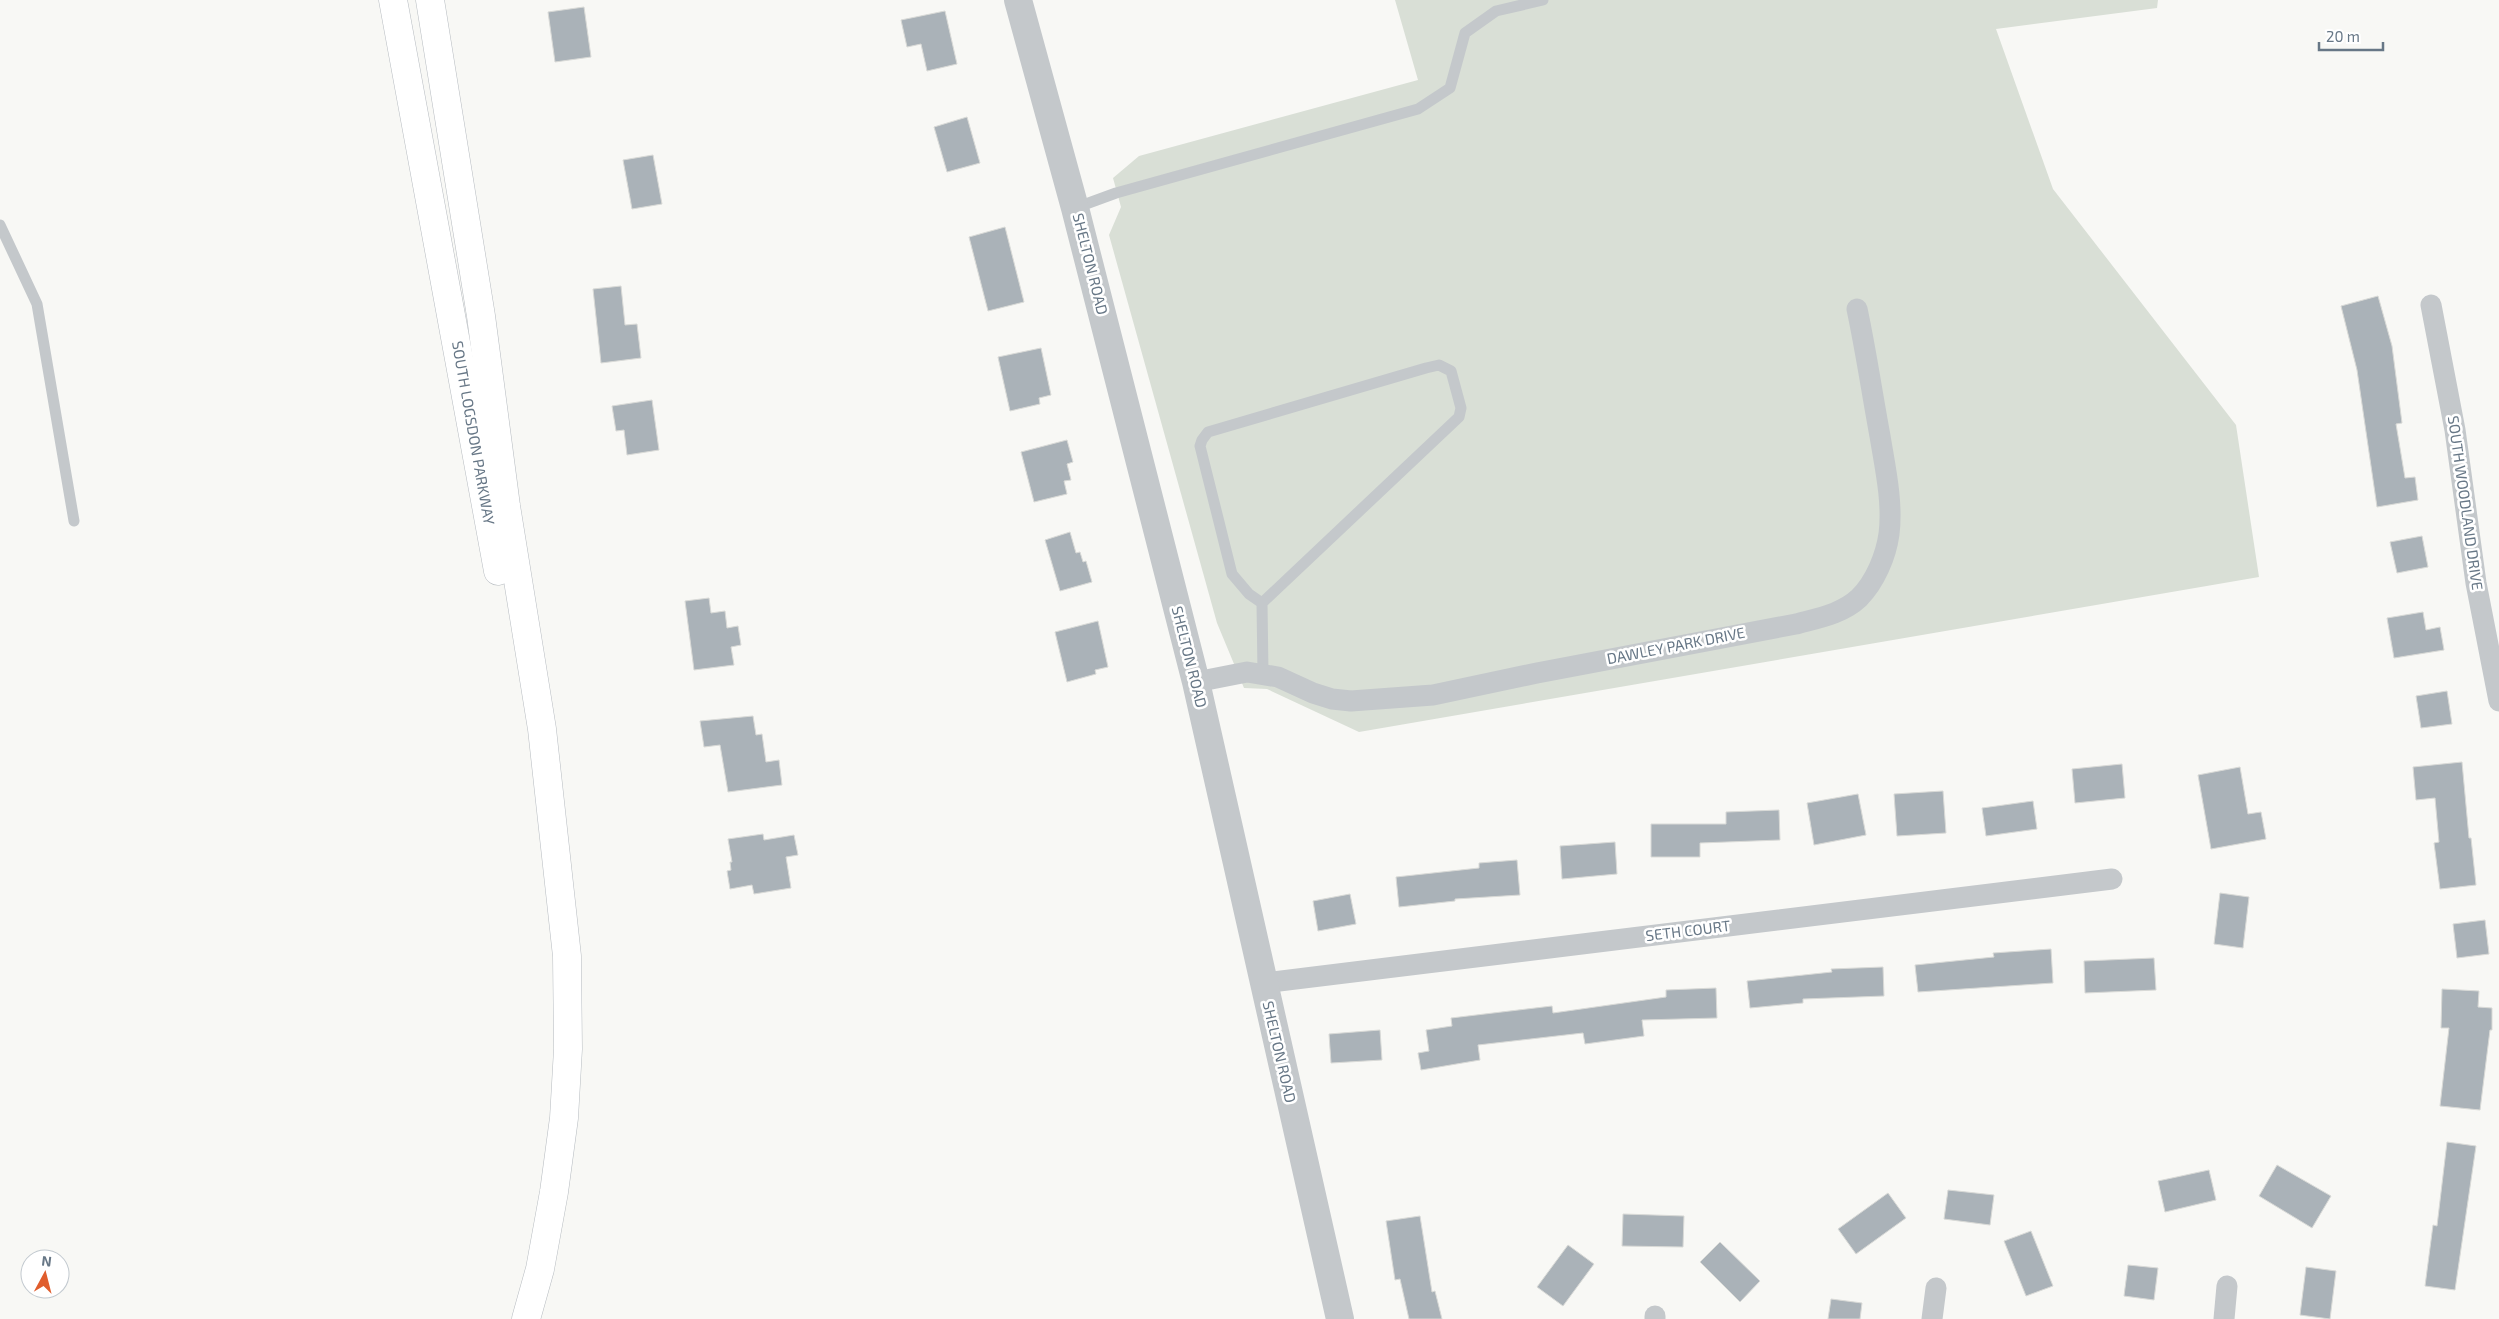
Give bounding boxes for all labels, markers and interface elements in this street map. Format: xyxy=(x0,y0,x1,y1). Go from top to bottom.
scale bar xyxy=(2319,20,2383,52)
text: 20 m xyxy=(2326,27,2360,45)
street label: SHELTON ROAD xyxy=(1070,211,1112,316)
street label: SOUTH LOGSDON PARKWAY xyxy=(449,339,499,527)
street label: SOUTH WOODLAND DRIVE xyxy=(2445,414,2487,591)
street label: SHELTON ROAD xyxy=(1169,604,1211,709)
street label: DAWLEY PARK DRIVE xyxy=(1605,623,1746,667)
street label: SETH COURT xyxy=(1645,916,1731,944)
street label: SHELTON ROAD xyxy=(1260,999,1300,1104)
north arrow xyxy=(20,1249,70,1299)
text: N xyxy=(41,1252,53,1270)

